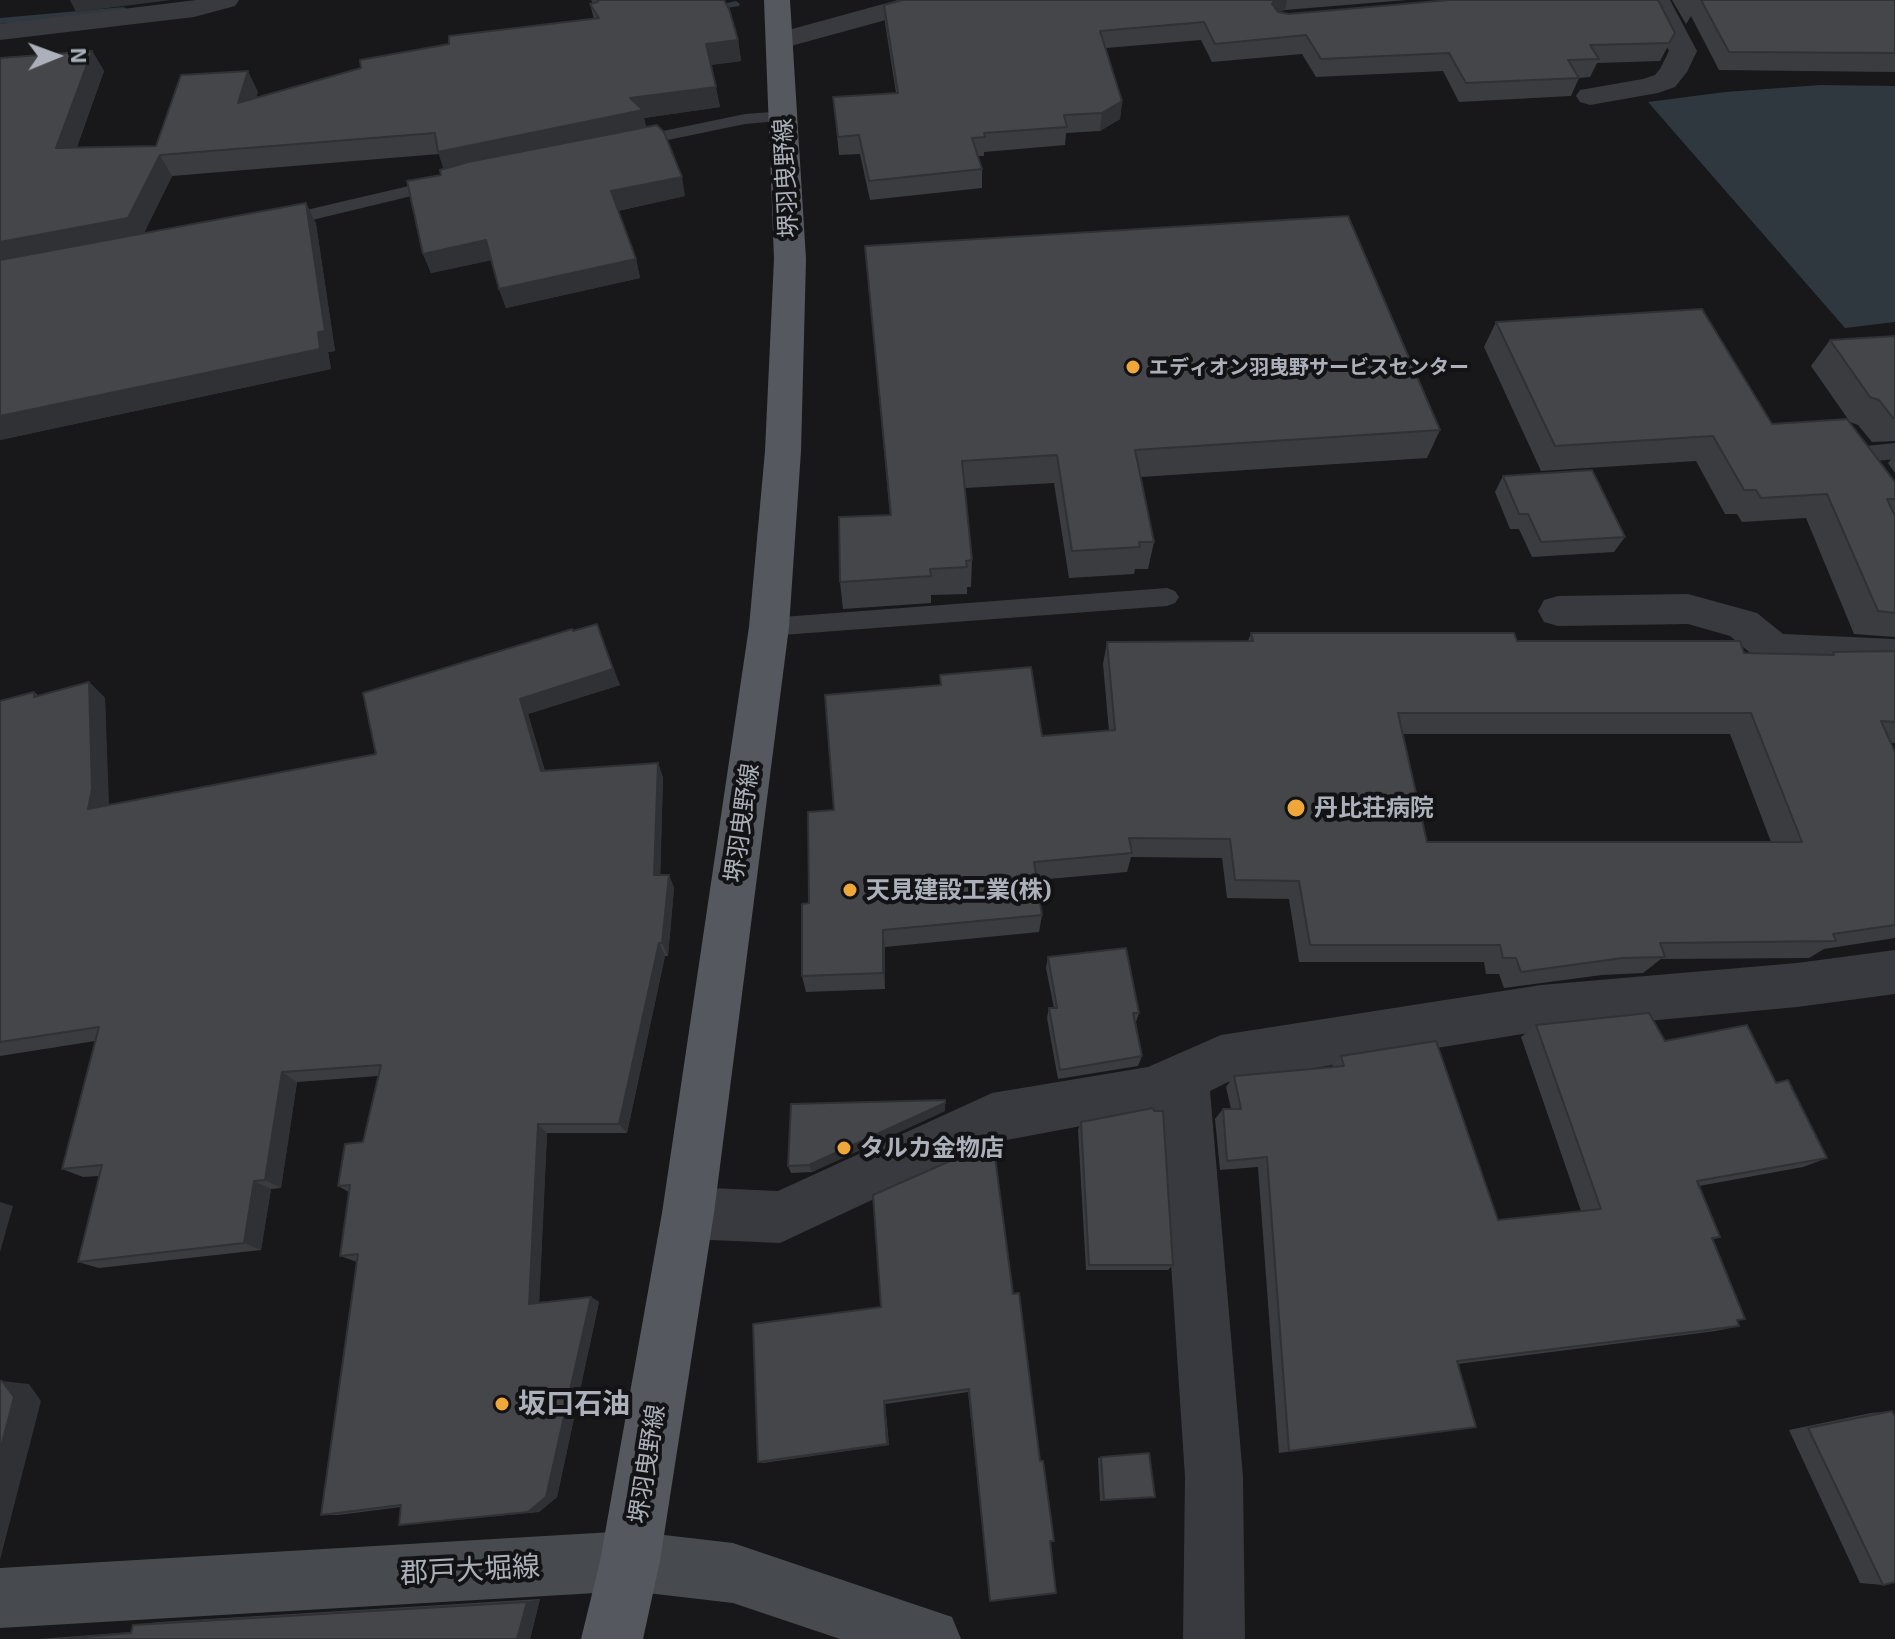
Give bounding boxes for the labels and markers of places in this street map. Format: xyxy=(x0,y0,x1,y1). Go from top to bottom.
place label: エディオン羽曳野サービスセンター xyxy=(1149,355,1469,379)
marker: エディオン羽曳野サービスセンター xyxy=(1124,358,1142,376)
place label: 丹比荘病院 xyxy=(1314,794,1434,822)
marker: 丹比荘病院 xyxy=(1285,797,1307,819)
place label: 天見建設工業(株) xyxy=(866,876,1052,904)
marker: 天見建設工業(株) xyxy=(841,881,859,899)
place label: タルカ金物店 xyxy=(860,1134,1004,1162)
marker: タルカ金物店 xyxy=(835,1139,853,1157)
place label: 坂口石油 xyxy=(518,1387,630,1421)
marker: 坂口石油 xyxy=(493,1395,511,1413)

